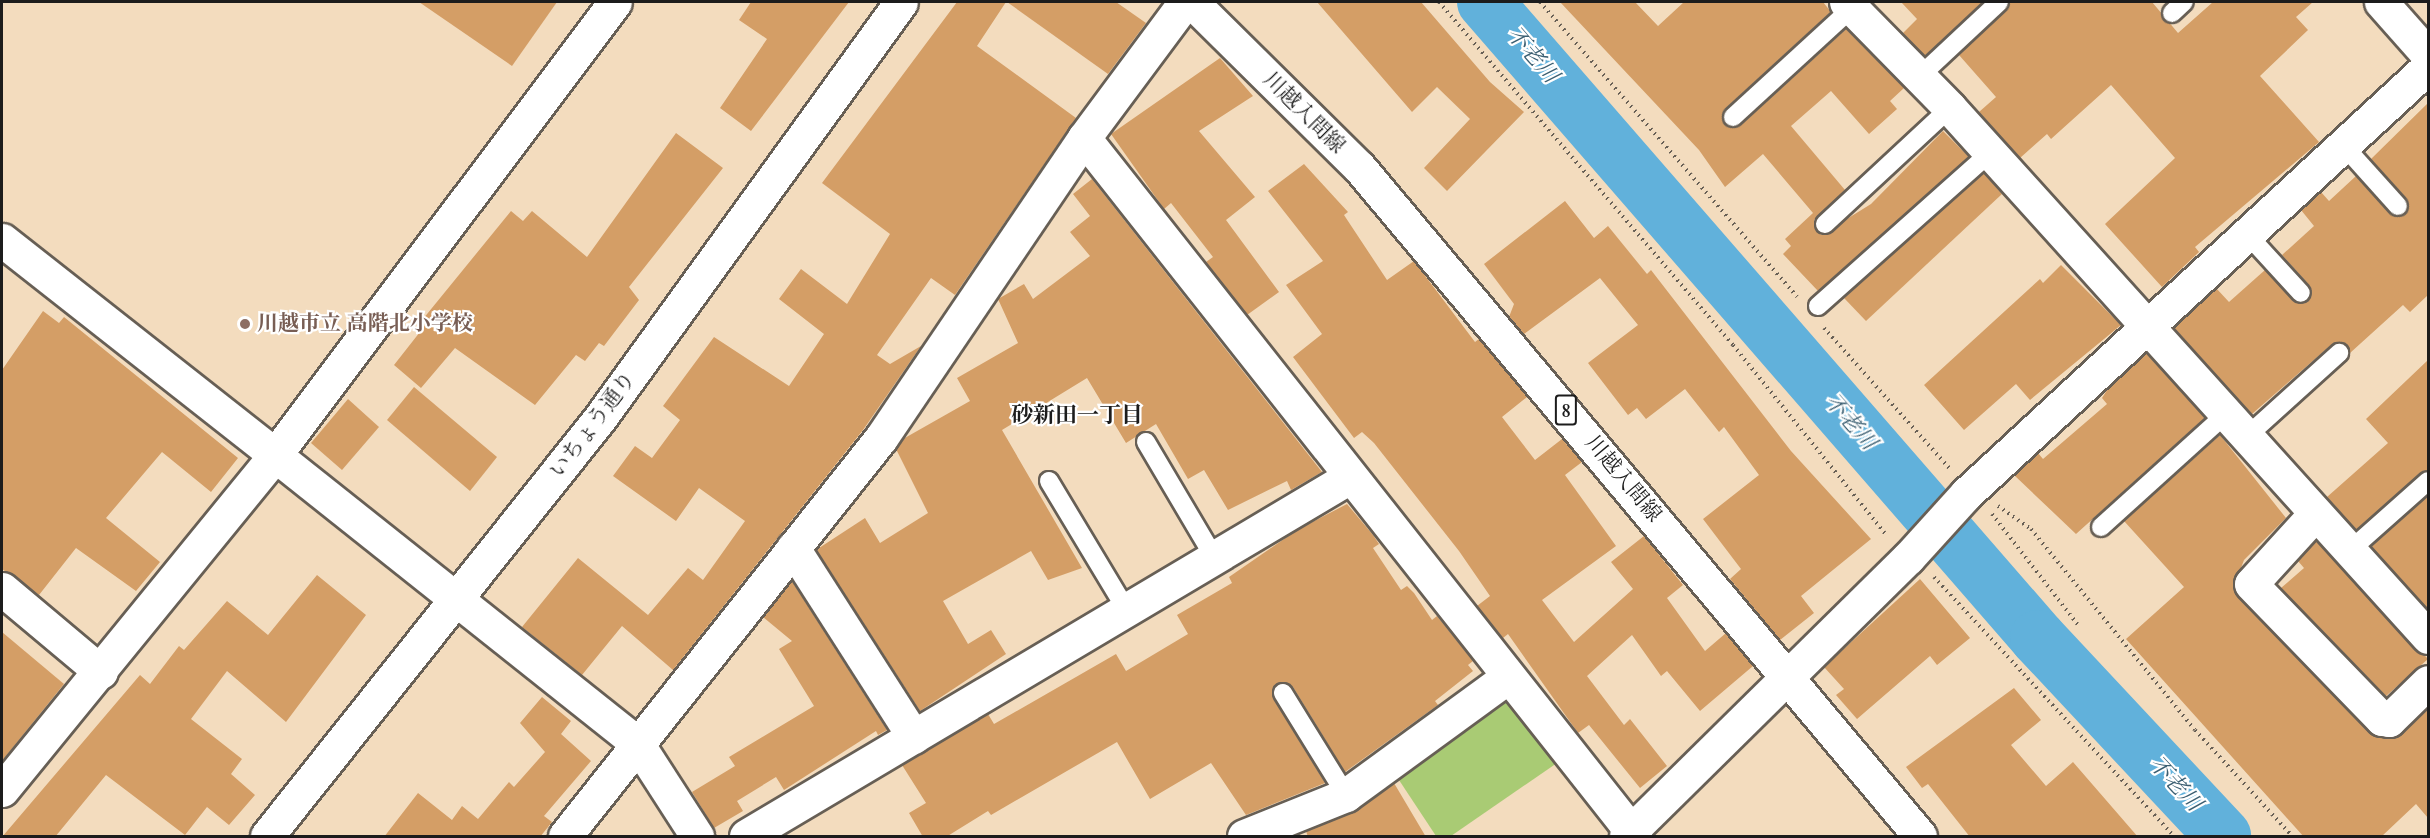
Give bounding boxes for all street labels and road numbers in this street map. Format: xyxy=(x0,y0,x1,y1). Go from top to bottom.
street label: 川越入間線 xyxy=(1258,67,1350,159)
street label: いちょう通り xyxy=(545,367,641,483)
road number: 8 xyxy=(1554,393,1578,427)
street label: 川越入間線 xyxy=(1580,431,1666,527)

